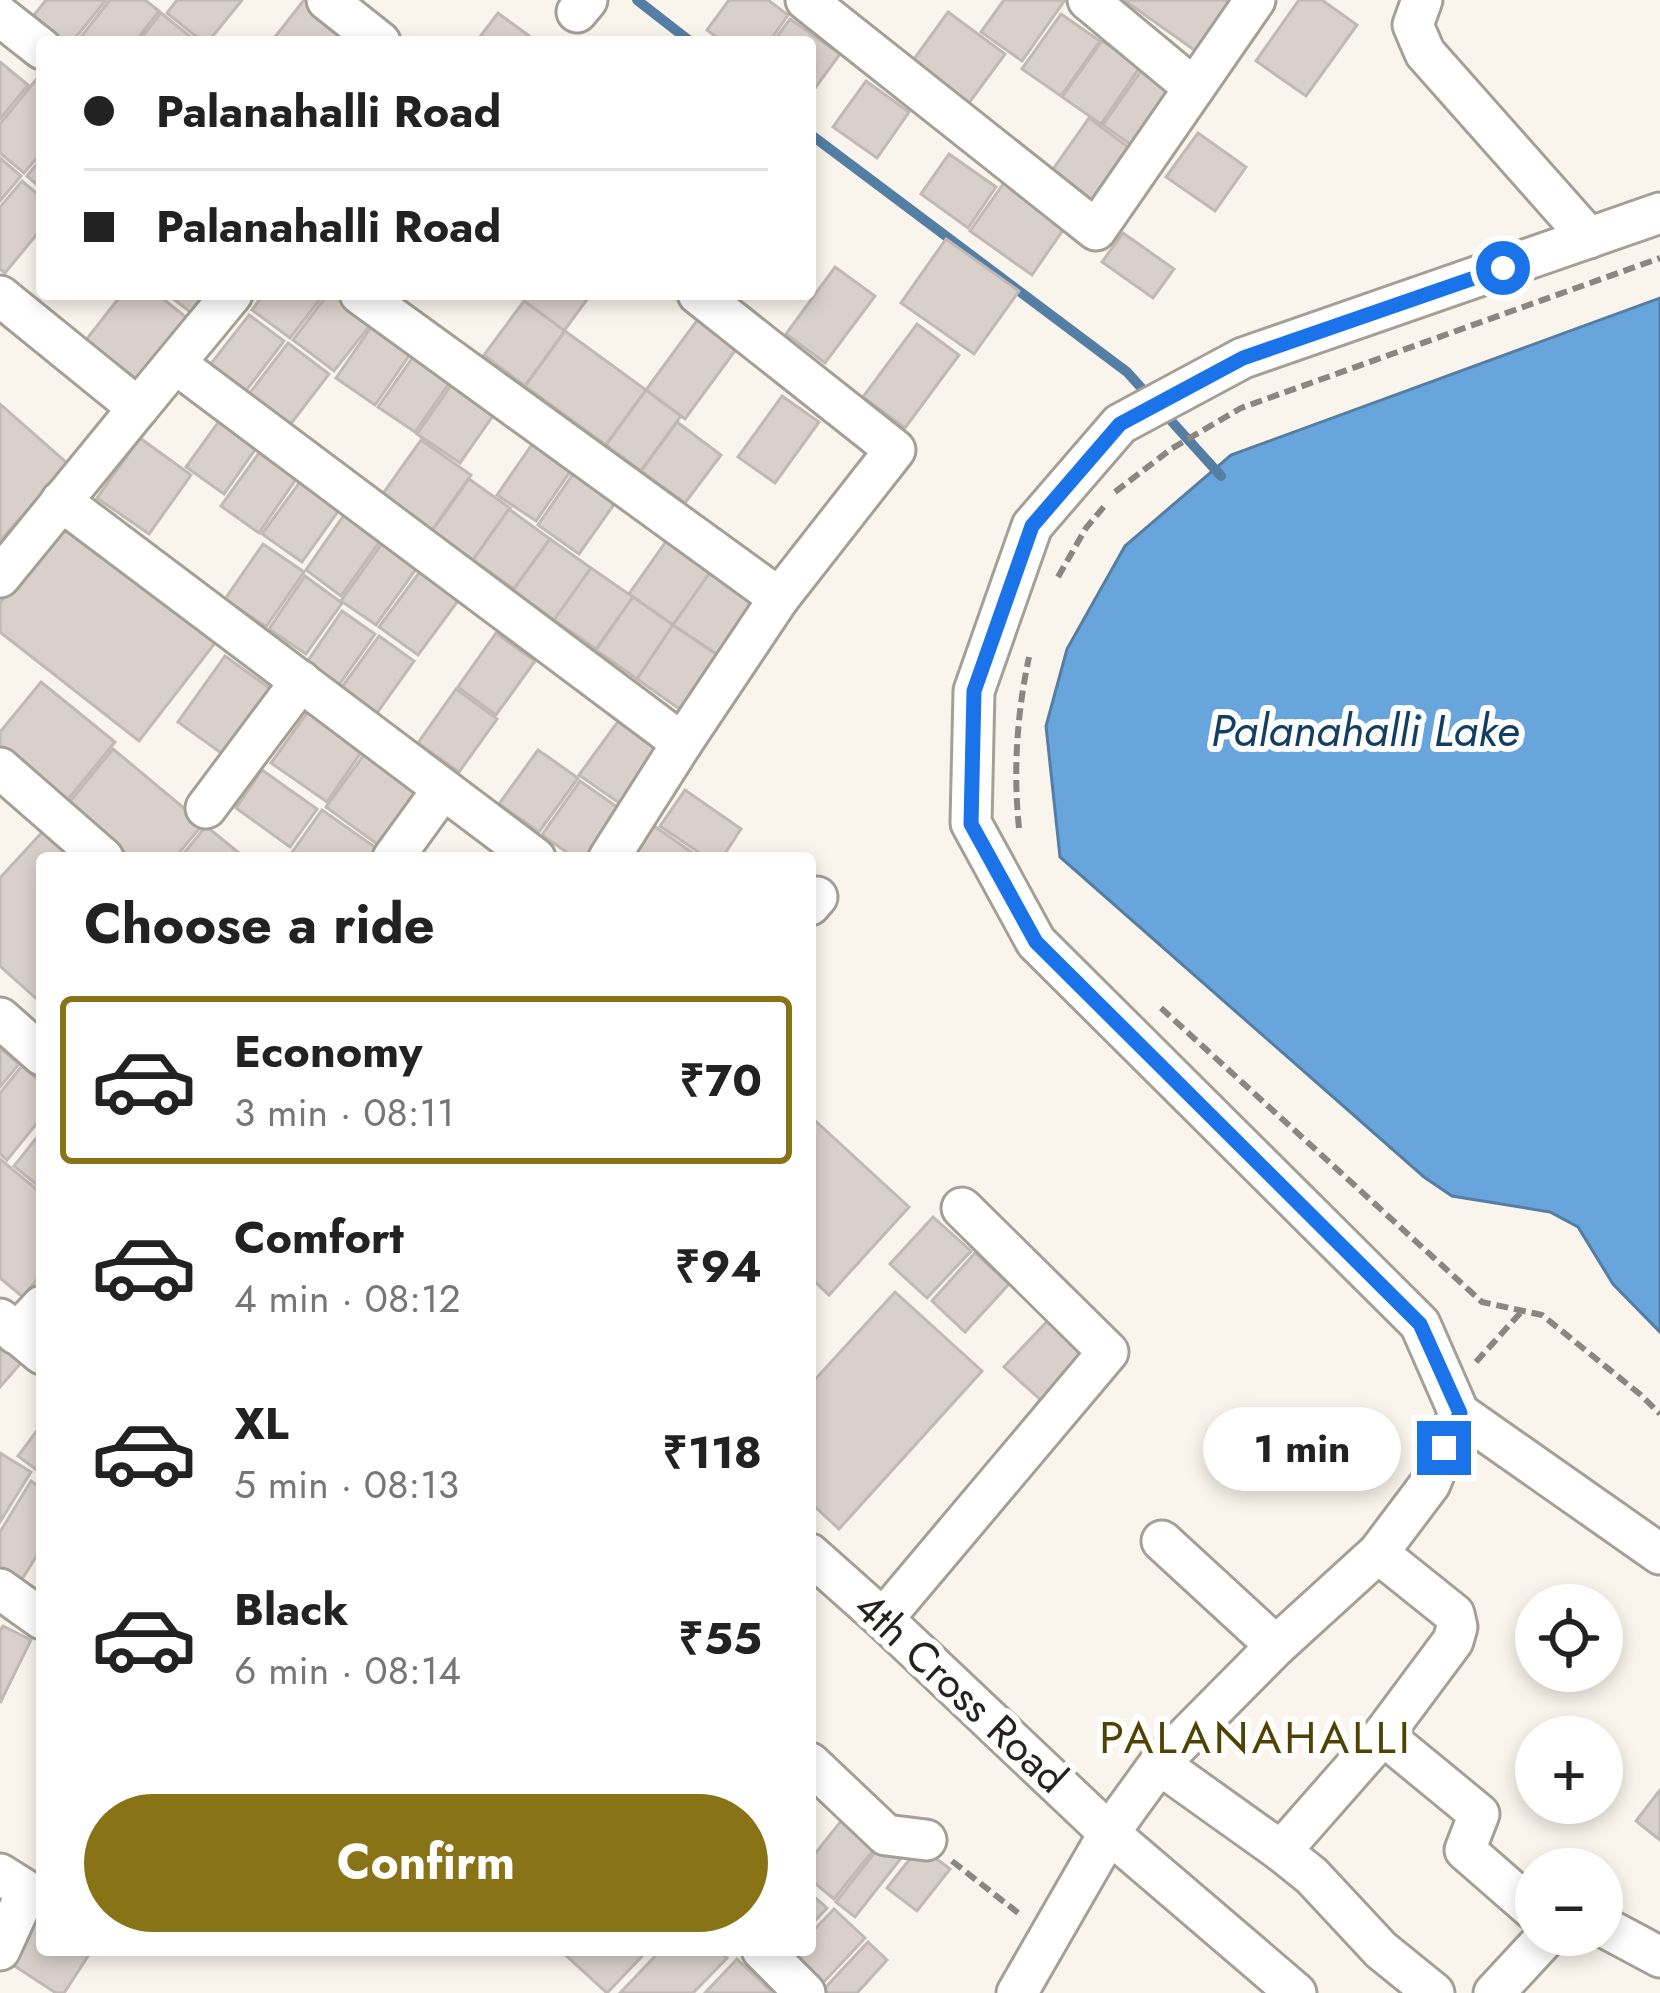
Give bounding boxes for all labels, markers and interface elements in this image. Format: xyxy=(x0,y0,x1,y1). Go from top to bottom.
text: Palanahalli Road xyxy=(156,79,501,144)
text: Palanahalli Road xyxy=(156,194,501,259)
route start xyxy=(1476,241,1530,295)
water label: Palanahalli Lake xyxy=(1211,698,1520,763)
text: Choose a ride xyxy=(84,885,435,963)
text: Economy xyxy=(234,1019,422,1084)
icon: car xyxy=(90,1026,198,1134)
text: ₹70 xyxy=(679,1048,762,1113)
text: 3 min · 08:11 xyxy=(234,1084,455,1141)
text: Comfort xyxy=(234,1205,404,1270)
icon: car xyxy=(90,1212,198,1320)
text: ₹94 xyxy=(675,1234,762,1299)
text: 4 min · 08:12 xyxy=(234,1270,461,1327)
text: XL xyxy=(234,1391,289,1456)
icon: car xyxy=(90,1398,198,1506)
callout: 1 min xyxy=(1204,1406,1402,1490)
text: ₹118 xyxy=(662,1420,762,1485)
text: 1 min xyxy=(1254,1420,1350,1477)
route end xyxy=(1417,1421,1471,1475)
text: 5 min · 08:13 xyxy=(234,1456,459,1513)
text: Black xyxy=(234,1577,348,1642)
street label: 4th Cross Road xyxy=(841,1577,1081,1807)
icon: car xyxy=(90,1584,198,1692)
map controls xyxy=(1515,1584,1623,1956)
button: locate xyxy=(1515,1584,1623,1692)
text: ₹55 xyxy=(678,1606,762,1671)
text: 6 min · 08:14 xyxy=(234,1642,461,1699)
district label: PALANAHALLI xyxy=(1099,1705,1413,1770)
button: + xyxy=(1515,1716,1623,1824)
button: Confirm xyxy=(84,1794,768,1932)
button: − xyxy=(1515,1848,1623,1956)

